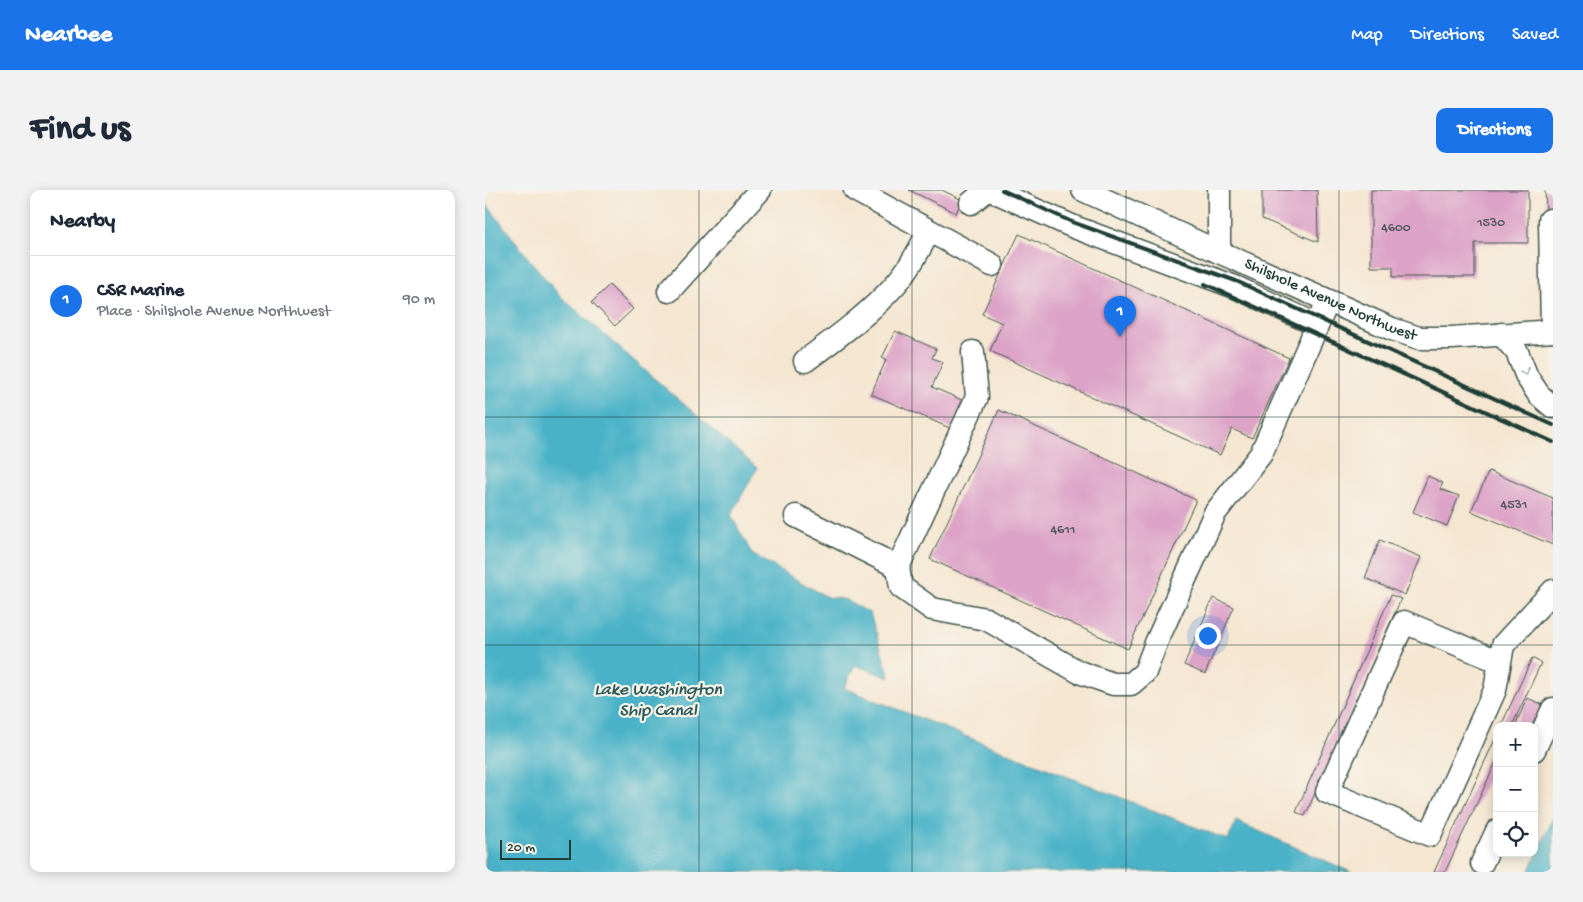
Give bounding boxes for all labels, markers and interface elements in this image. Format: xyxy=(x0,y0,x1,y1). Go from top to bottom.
text: Nearbee xyxy=(25,21,112,50)
text: Map xyxy=(1351,25,1383,46)
text: Directions xyxy=(1411,25,1484,46)
text: Saved xyxy=(1512,25,1558,46)
button: Directions xyxy=(1436,108,1553,153)
text: Find us xyxy=(30,110,130,151)
text: Nearby xyxy=(50,210,115,235)
house number: 1530 xyxy=(1476,215,1505,232)
house number: 4600 xyxy=(1381,220,1411,237)
street label: Shilshole Avenue Northwest xyxy=(1241,255,1420,346)
text: CSR Marine xyxy=(97,280,184,303)
text: 1 xyxy=(63,291,69,310)
text: 90 m xyxy=(403,291,435,310)
pin: 1 xyxy=(1104,296,1136,337)
text: Place · Shilshole Avenue Northwest xyxy=(97,303,330,322)
one-way arrow xyxy=(1519,367,1529,376)
house number: 4531 xyxy=(1501,497,1527,514)
house number: 4611 xyxy=(1050,522,1076,539)
your location xyxy=(1195,623,1221,649)
water label: Lake Washington Ship Canal xyxy=(594,680,722,722)
map controls xyxy=(1493,722,1538,857)
button: + xyxy=(1493,722,1538,767)
button: − xyxy=(1493,767,1538,812)
button: locate xyxy=(1493,812,1538,857)
scale bar xyxy=(500,837,571,860)
text: 20 m xyxy=(507,840,535,857)

